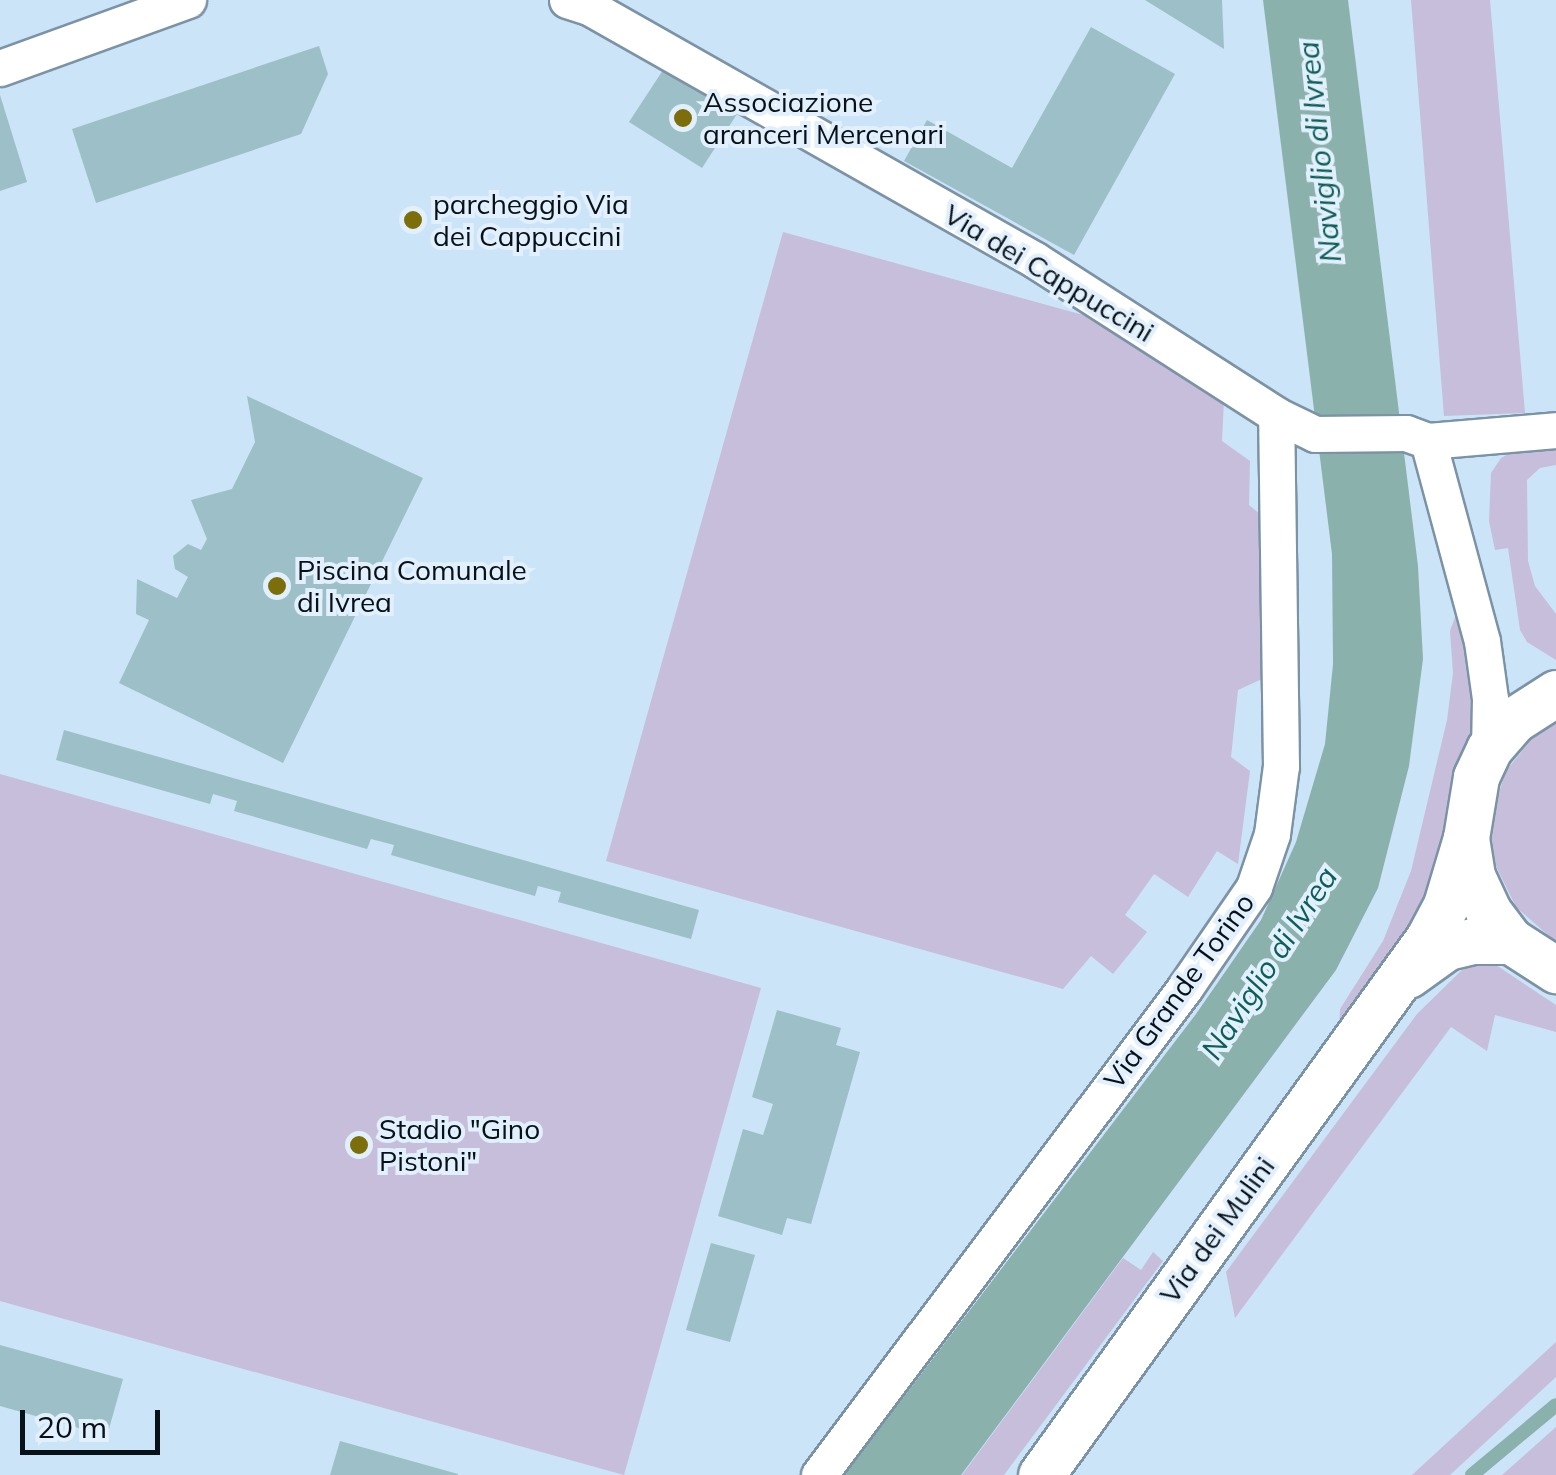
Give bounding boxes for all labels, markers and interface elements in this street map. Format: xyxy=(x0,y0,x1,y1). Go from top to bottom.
water label: Naviglio di Ivrea xyxy=(1289,40,1349,264)
place label: Associazione aranceri Mercenari xyxy=(703,85,944,151)
marker: Associazione aranceri Mercenari xyxy=(672,107,694,129)
place label: parcheggio Via dei Cappuccini xyxy=(433,187,629,253)
street label: Via dei Cappuccini xyxy=(938,197,1160,349)
marker: parcheggio Via dei Cappuccini xyxy=(402,209,424,231)
place label: Piscina Comunale di Ivrea xyxy=(297,553,527,619)
marker: Piscina Comunale di Ivrea xyxy=(266,575,288,597)
water label: Naviglio di Ivrea xyxy=(1193,860,1345,1066)
street label: Via Grande Torino xyxy=(1097,887,1261,1095)
place label: Stadio "Gino Pistoni" xyxy=(379,1112,540,1178)
marker: Stadio "Gino Pistoni" xyxy=(348,1134,370,1156)
street label: Via dei Mulini xyxy=(1153,1150,1281,1310)
scale bar xyxy=(25,1390,165,1452)
text: 20 m xyxy=(37,1408,107,1446)

